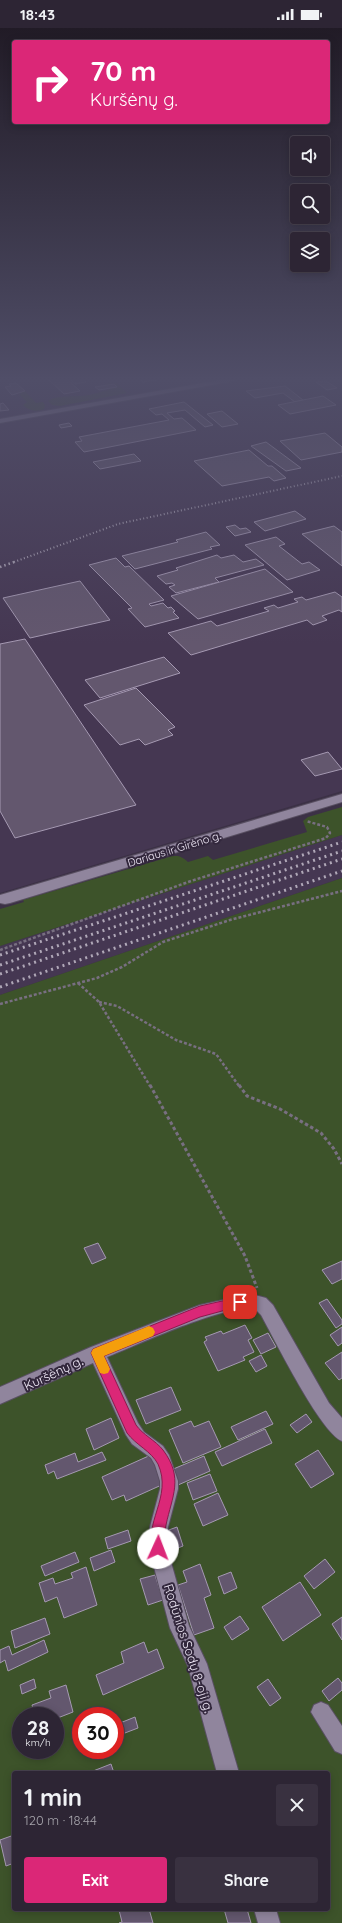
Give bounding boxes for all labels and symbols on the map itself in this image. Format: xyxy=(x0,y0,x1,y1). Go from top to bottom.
street label: Dariaus ir Girėno g. xyxy=(126,828,222,870)
pin xyxy=(223,1285,257,1319)
street label: Kuršėnų g. xyxy=(21,1352,85,1394)
position arrow xyxy=(137,1527,179,1569)
street label: Rodūnios Sodų 8-oji g. xyxy=(161,1582,217,1714)
speed limit sign: 30 xyxy=(72,1707,124,1759)

